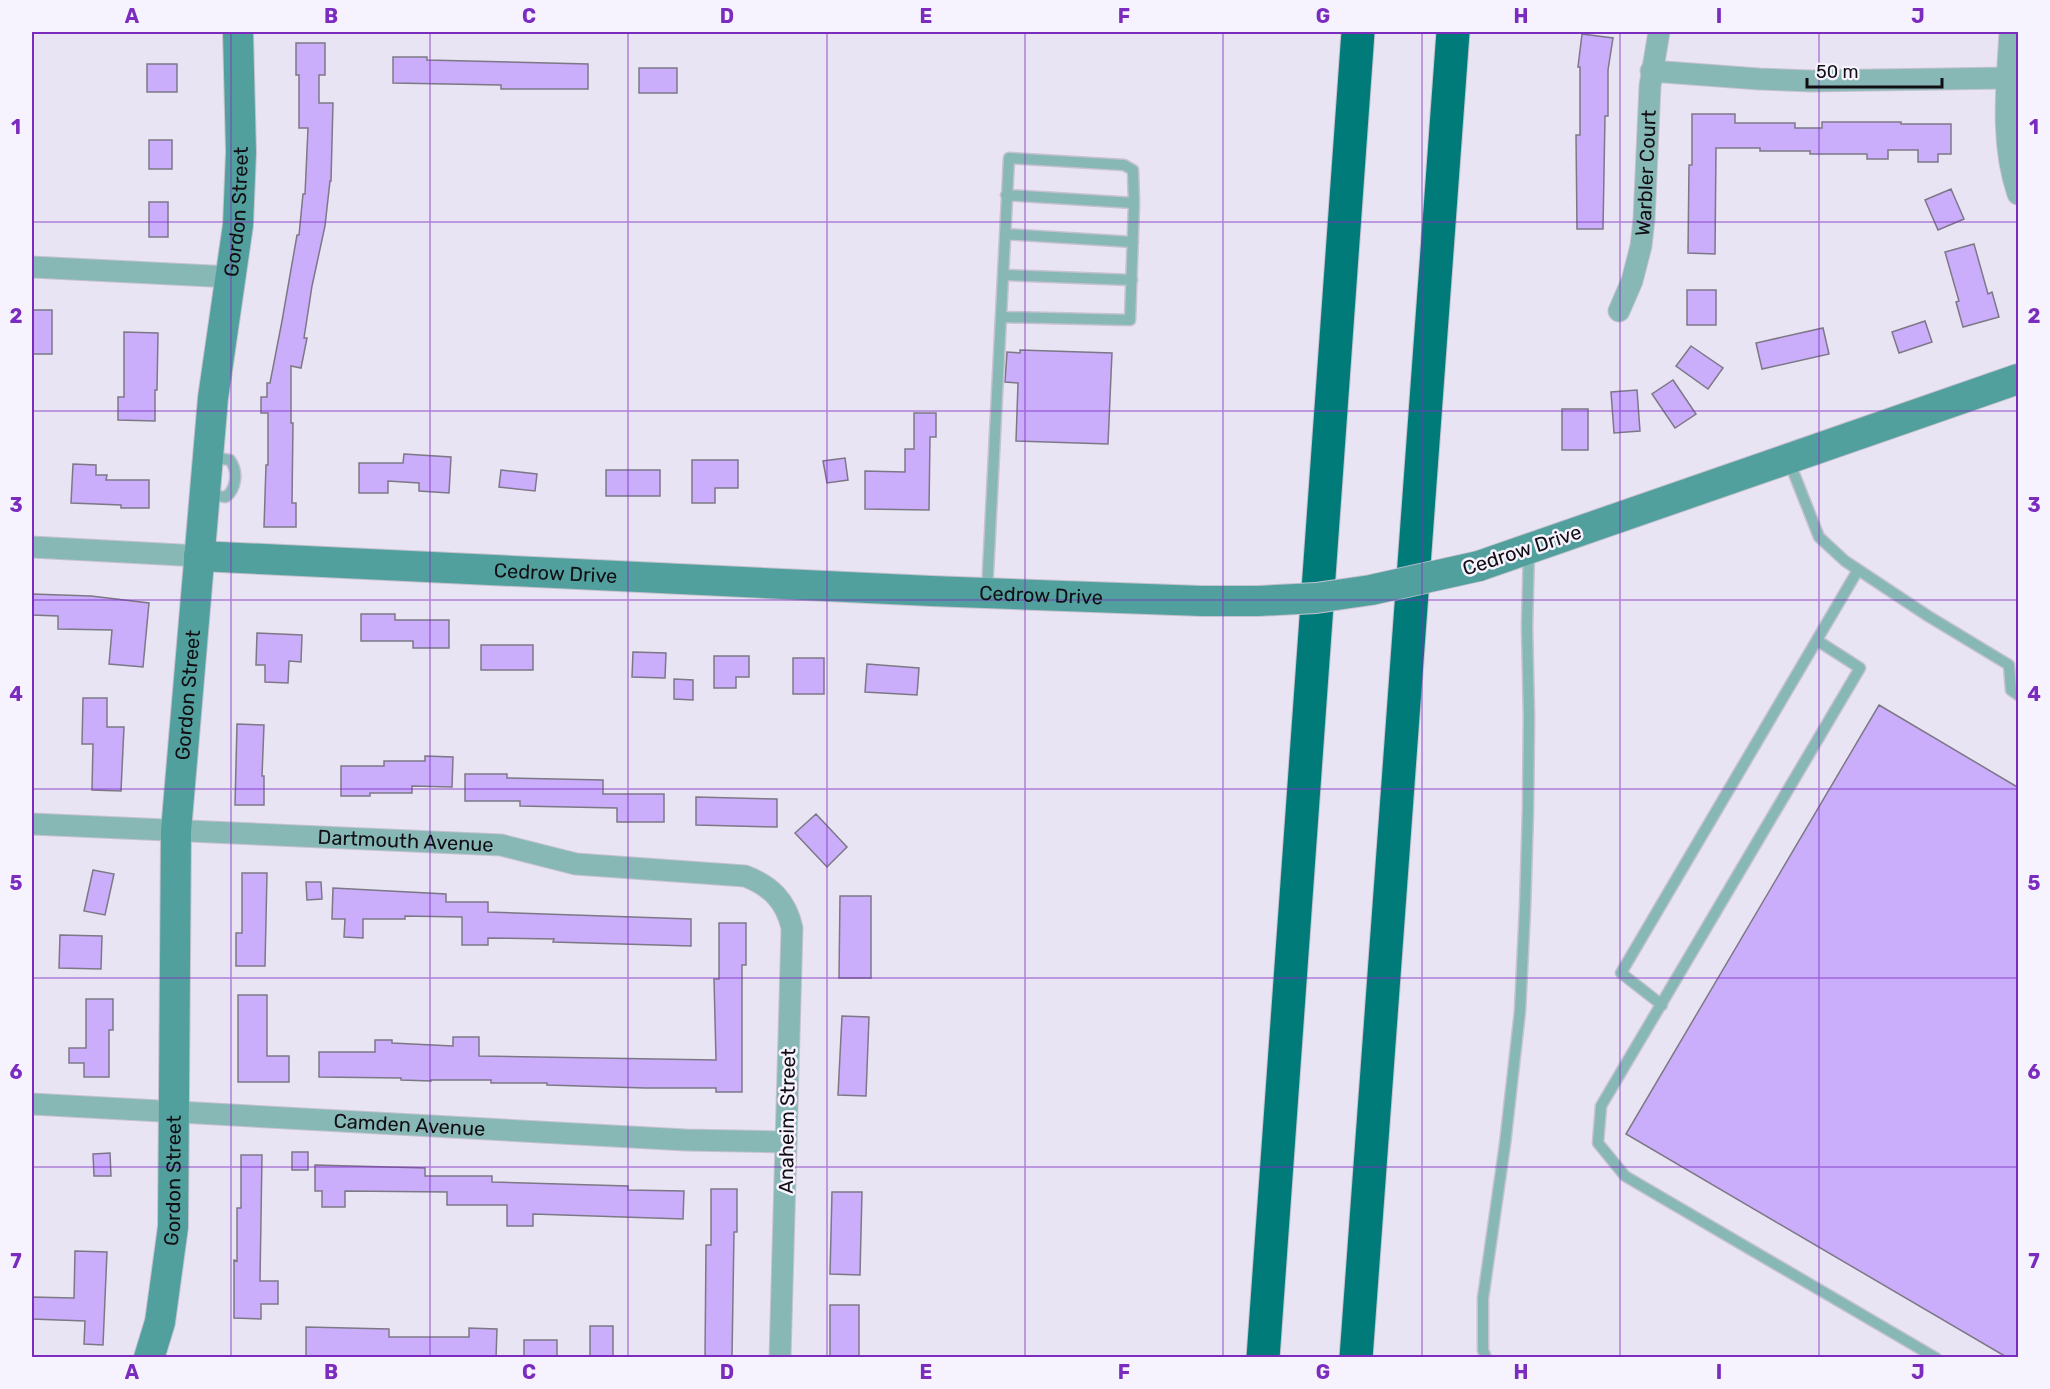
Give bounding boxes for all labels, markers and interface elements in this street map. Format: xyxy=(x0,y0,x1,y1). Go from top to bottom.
text: A xyxy=(125,4,140,28)
text: B xyxy=(324,4,338,28)
text: C xyxy=(522,4,536,28)
text: D xyxy=(720,4,734,28)
text: E xyxy=(920,4,932,28)
text: F xyxy=(1118,4,1130,28)
text: G xyxy=(1316,4,1330,28)
text: H xyxy=(1514,4,1528,28)
text: I xyxy=(1716,4,1722,28)
text: J xyxy=(1911,4,1925,28)
scale bar xyxy=(1807,51,1942,89)
text: 50 m xyxy=(1816,61,1859,83)
street label: Warbler Court xyxy=(1630,109,1661,238)
text: 1 xyxy=(11,115,21,139)
text: 1 xyxy=(2029,115,2039,139)
street label: Gordon Street xyxy=(219,146,253,278)
text: 2 xyxy=(10,304,23,328)
text: 2 xyxy=(2028,304,2041,328)
text: 3 xyxy=(9,493,23,517)
text: 3 xyxy=(2027,493,2041,517)
street label: Cedrow Drive xyxy=(1459,519,1585,581)
street label: Cedrow Drive xyxy=(493,558,618,588)
street label: Cedrow Drive xyxy=(979,581,1103,609)
street label: Gordon Street xyxy=(170,629,205,761)
text: 4 xyxy=(9,682,23,706)
text: 4 xyxy=(2027,682,2041,706)
street label: Dartmouth Avenue xyxy=(317,825,494,857)
text: 5 xyxy=(10,871,23,895)
text: 5 xyxy=(2028,871,2041,895)
street label: Anaheim Street xyxy=(774,1048,800,1194)
text: 6 xyxy=(9,1060,23,1084)
text: 6 xyxy=(2027,1060,2041,1084)
street label: Camden Avenue xyxy=(333,1109,486,1141)
street label: Gordon Street xyxy=(159,1115,186,1247)
text: 7 xyxy=(10,1249,22,1273)
text: 7 xyxy=(2028,1249,2040,1273)
text: A xyxy=(125,1360,140,1384)
text: B xyxy=(324,1360,338,1384)
text: C xyxy=(522,1360,536,1384)
text: D xyxy=(720,1360,734,1384)
text: E xyxy=(920,1360,932,1384)
text: F xyxy=(1118,1360,1130,1384)
text: G xyxy=(1316,1360,1330,1384)
text: H xyxy=(1514,1360,1528,1384)
text: I xyxy=(1716,1360,1722,1384)
text: J xyxy=(1911,1360,1925,1384)

